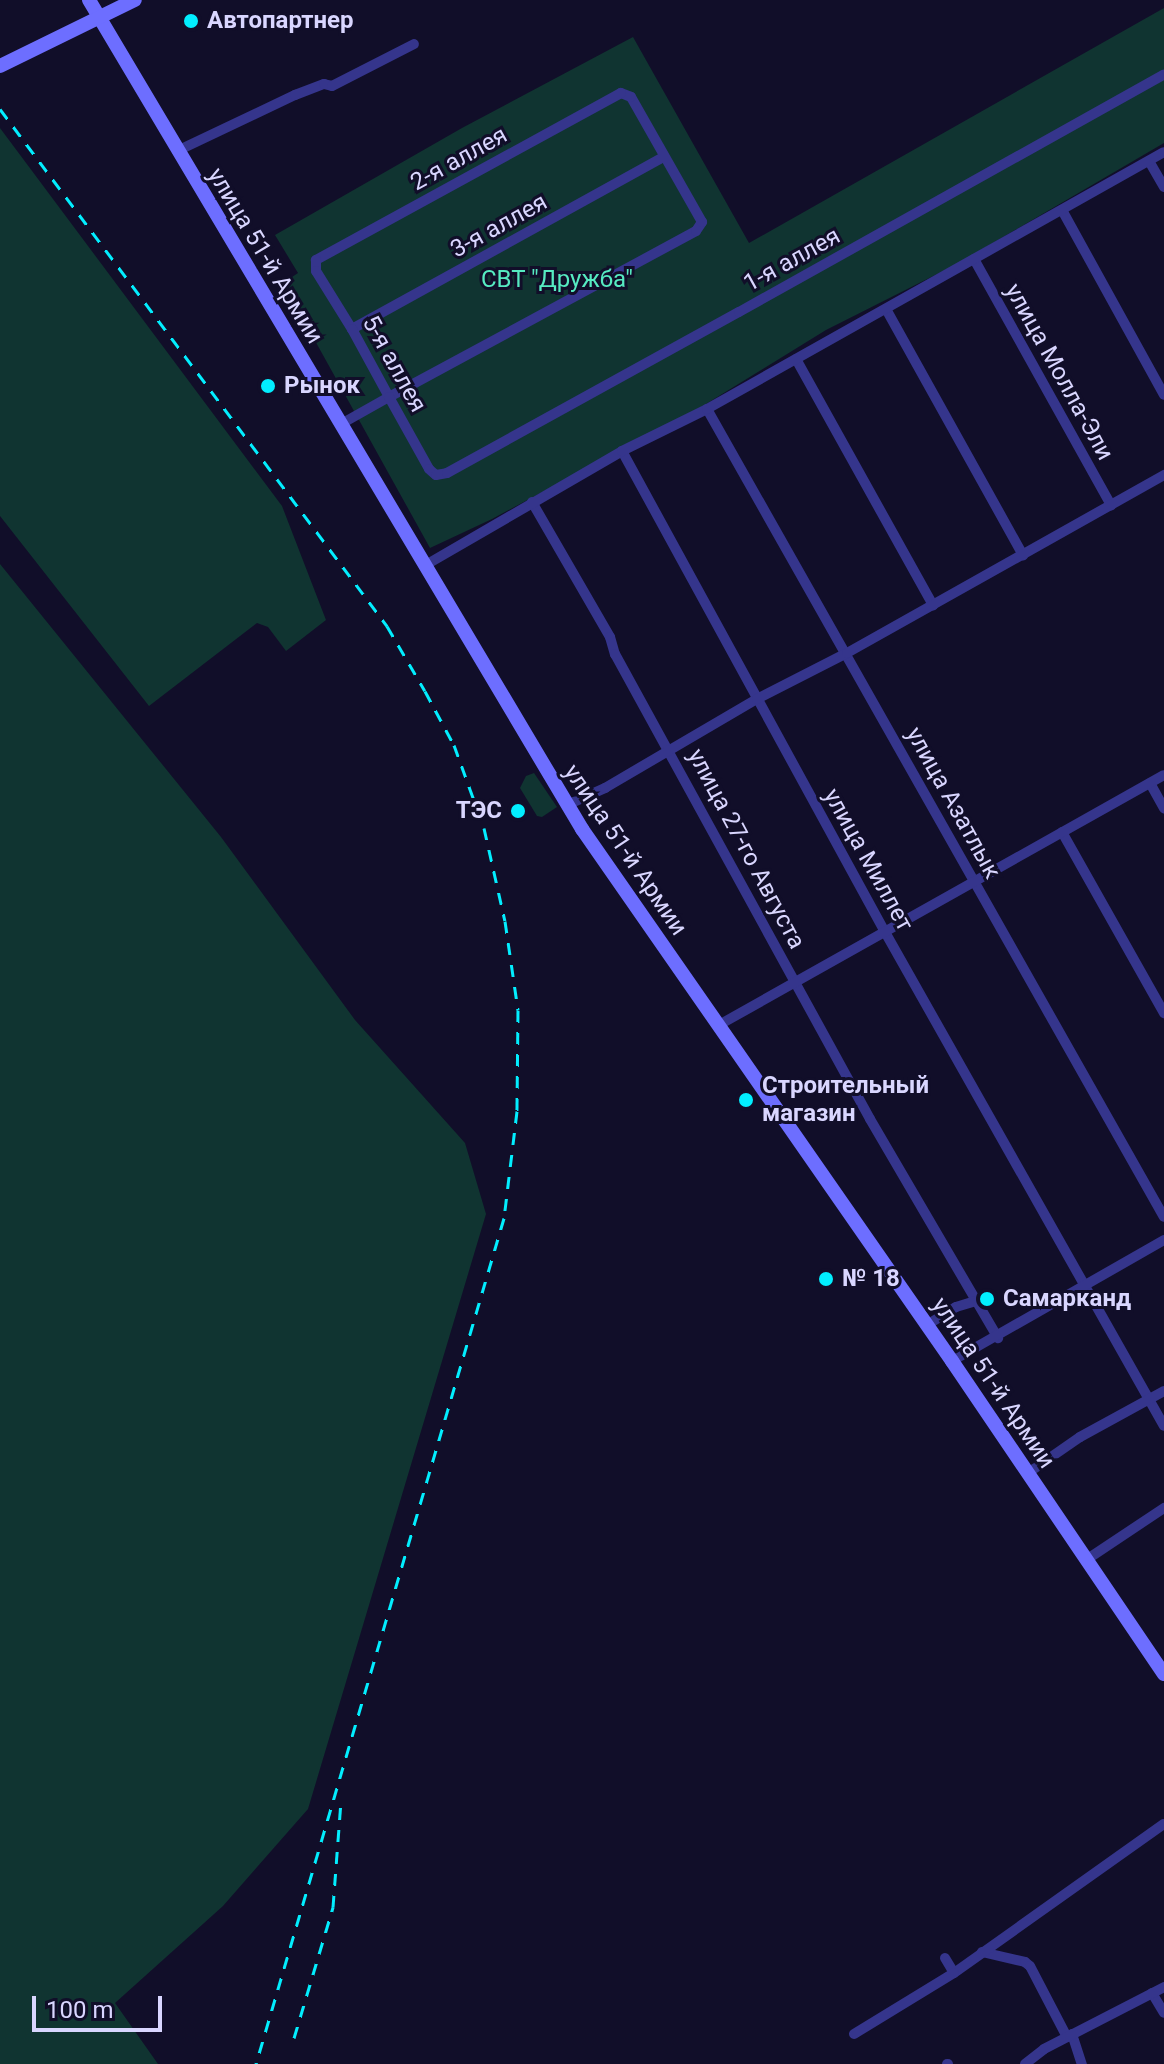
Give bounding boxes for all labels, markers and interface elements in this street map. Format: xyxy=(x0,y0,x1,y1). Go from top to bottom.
place label: Автопартнер xyxy=(207,7,354,35)
marker: Автопартнер xyxy=(182,12,200,30)
street label: 2-я аллея xyxy=(406,121,512,197)
street label: улица 51-й Армии xyxy=(201,163,329,349)
street label: 3-я аллея xyxy=(446,188,552,264)
street label: 1-я аллея xyxy=(739,222,845,298)
park label: СВТ "Дружба" xyxy=(481,266,633,294)
street label: улица Молла-Эли xyxy=(999,279,1119,465)
street label: 5-я аллея xyxy=(356,311,432,417)
place label: Рынок xyxy=(284,372,360,400)
marker: Рынок xyxy=(259,377,277,395)
street label: улица Азатлык xyxy=(900,722,1006,884)
street label: улица 27-го Августа xyxy=(681,744,811,954)
street label: улица 51-й Армии xyxy=(557,759,693,941)
street label: улица Миллет xyxy=(817,784,919,936)
place label: ТЭС xyxy=(456,797,502,825)
marker: ТЭС xyxy=(509,802,527,820)
place label: Строительный магазин xyxy=(762,1072,929,1128)
marker: Строительный магазин xyxy=(737,1091,755,1109)
place label: № 18 xyxy=(842,1265,900,1293)
marker: № 18 xyxy=(817,1270,835,1288)
place label: Самарканд xyxy=(1003,1285,1131,1313)
marker: Самарканд xyxy=(978,1290,996,1308)
street label: улица 51-й Армии xyxy=(925,1292,1061,1474)
scale bar xyxy=(36,1980,166,2030)
text: 100 m xyxy=(46,1996,113,2024)

